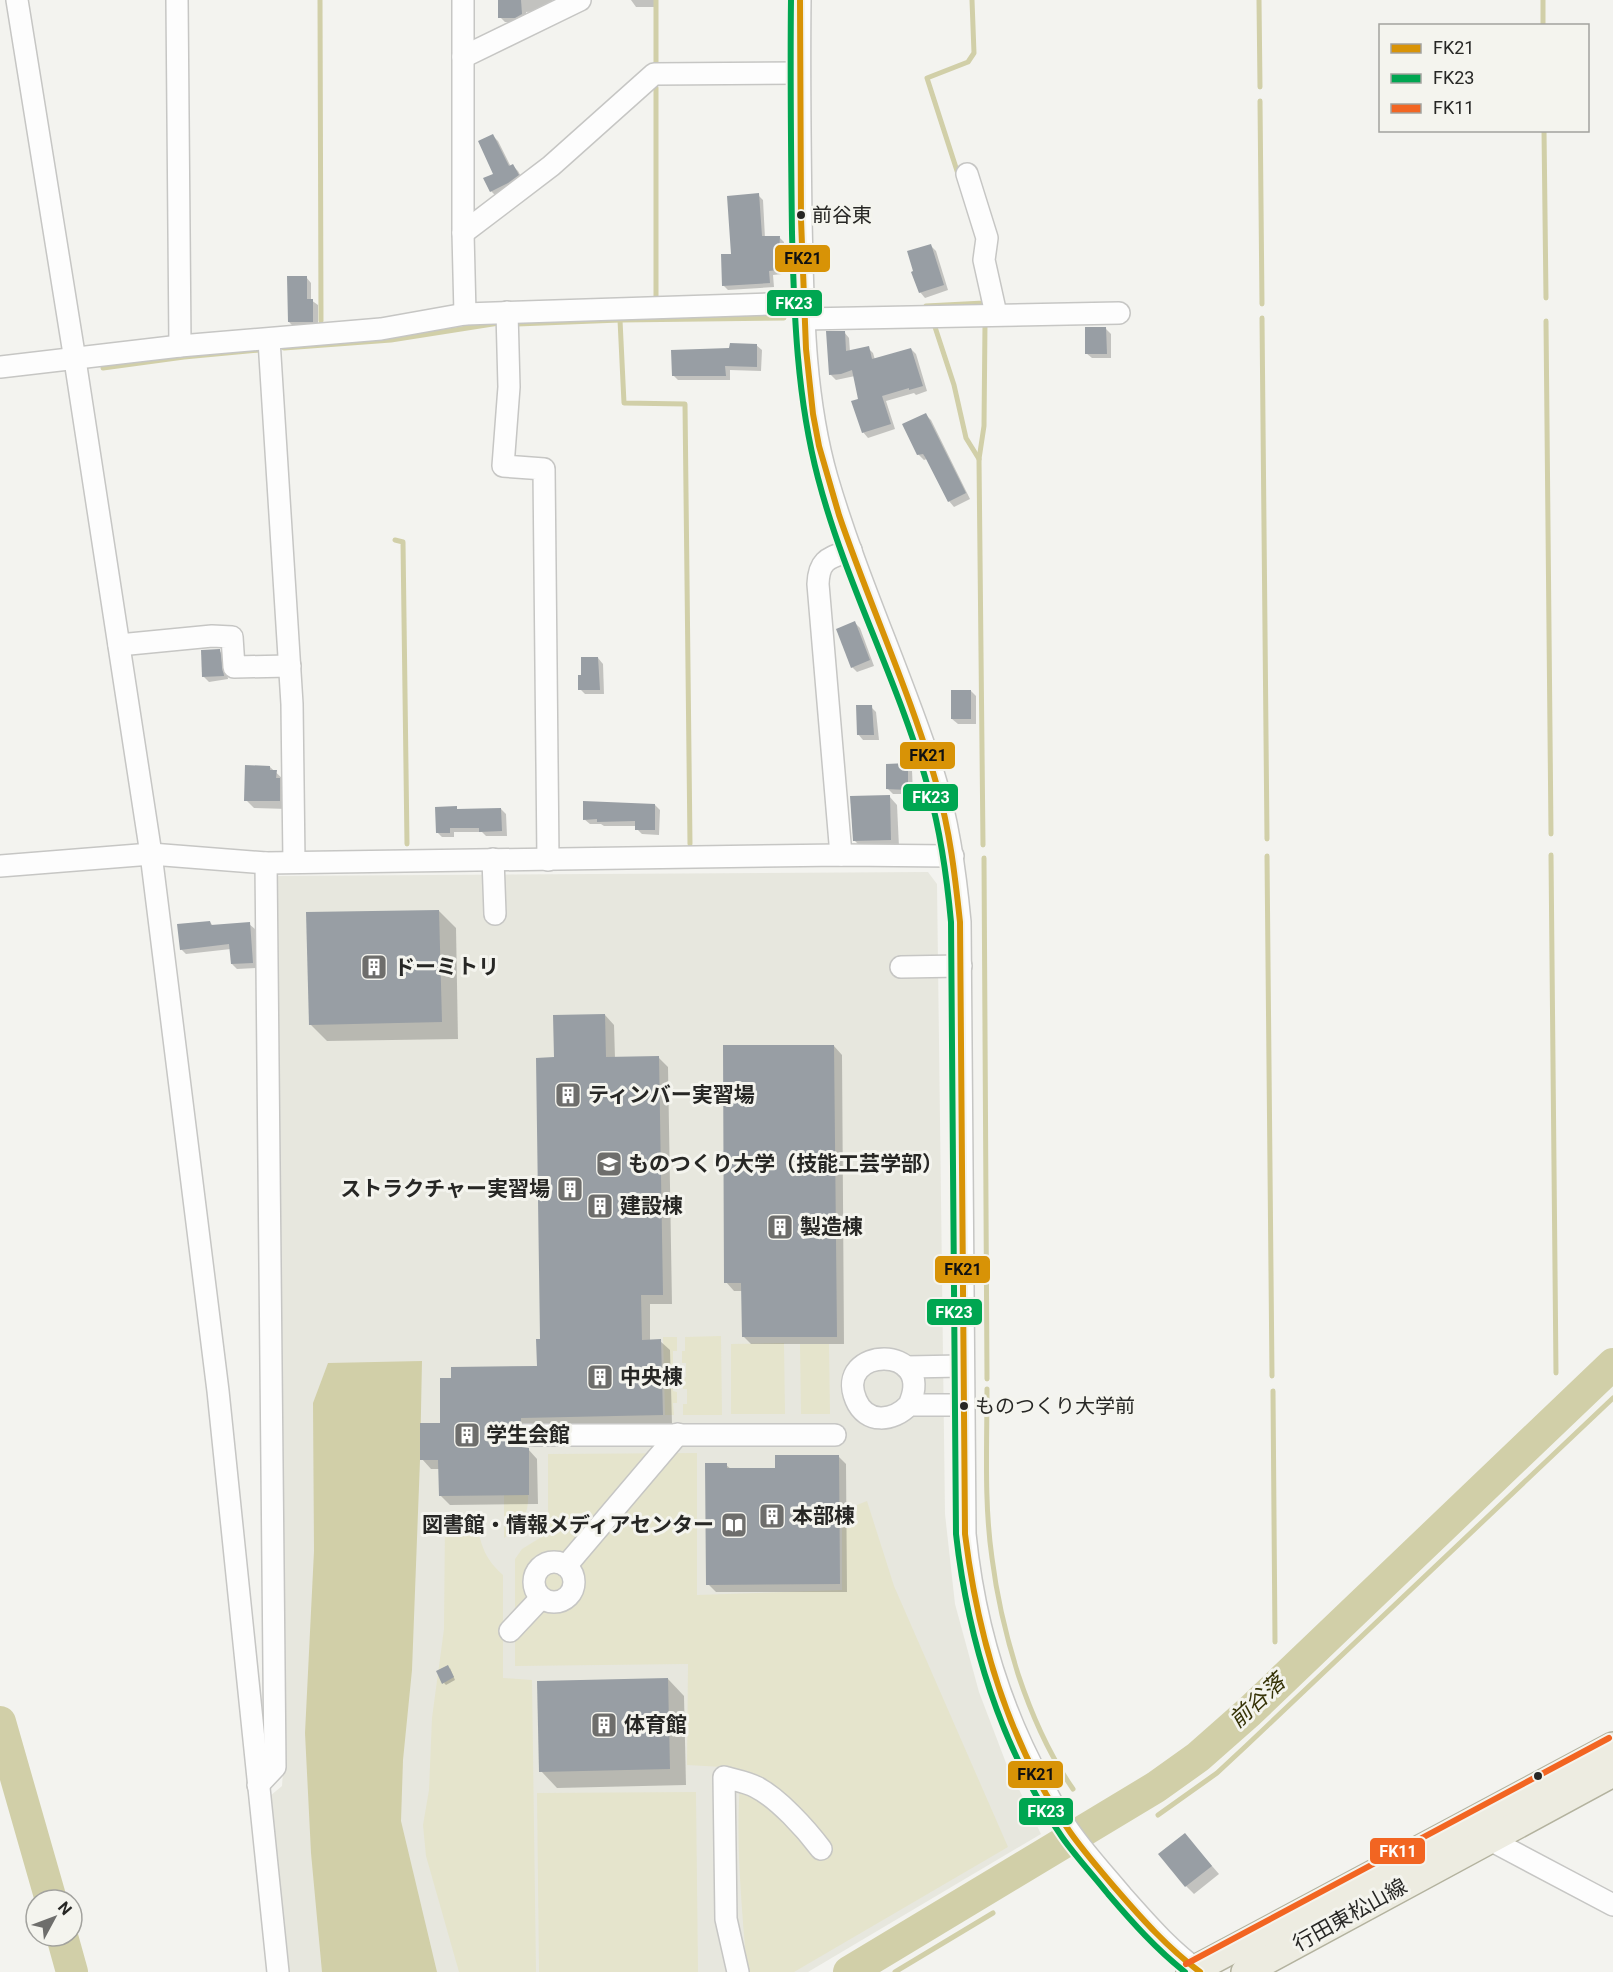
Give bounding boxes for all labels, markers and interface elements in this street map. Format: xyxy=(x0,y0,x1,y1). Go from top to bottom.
legend xyxy=(1379,24,1589,132)
text: FK21 xyxy=(1433,37,1474,58)
text: FK23 xyxy=(1433,67,1474,88)
text: FK11 xyxy=(1433,97,1474,118)
place label: 前谷東 xyxy=(812,203,872,227)
marker: 前谷東 xyxy=(795,209,807,221)
line badge: FK21 xyxy=(774,244,831,273)
text: FK21 xyxy=(784,249,822,268)
line badge: FK23 xyxy=(766,289,823,317)
text: FK23 xyxy=(775,294,813,313)
line badge: FK21 xyxy=(899,741,956,770)
text: FK21 xyxy=(909,746,947,765)
line badge: FK23 xyxy=(902,783,959,812)
text: FK23 xyxy=(912,788,950,807)
building icon: ドーミトリ xyxy=(359,952,389,982)
place label: ドーミトリ xyxy=(394,955,499,979)
building icon: ティンバー実習場 xyxy=(553,1080,583,1110)
place label: ティンバー実習場 xyxy=(588,1083,755,1107)
school or university icon: ものつくり大学（技能工芸学部） xyxy=(594,1149,624,1179)
place label: ものつくり大学（技能工芸学部） xyxy=(628,1152,943,1176)
building icon: ストラクチャー実習場 xyxy=(555,1174,585,1204)
place label: ストラクチャー実習場 xyxy=(340,1177,550,1201)
building icon: 建設棟 xyxy=(585,1191,615,1221)
place label: 建設棟 xyxy=(620,1194,683,1218)
building icon: 製造棟 xyxy=(765,1212,795,1242)
place label: 製造棟 xyxy=(800,1215,863,1239)
line badge: FK21 xyxy=(934,1255,991,1284)
text: FK21 xyxy=(944,1260,982,1279)
line badge: FK23 xyxy=(926,1298,983,1326)
text: FK23 xyxy=(935,1303,973,1322)
building icon: 中央棟 xyxy=(585,1362,615,1392)
place label: 中央棟 xyxy=(620,1365,683,1389)
place label: ものつくり大学前 xyxy=(975,1394,1135,1418)
marker: ものつくり大学前 xyxy=(958,1400,970,1412)
building icon: 学生会館 xyxy=(452,1420,482,1450)
place label: 学生会館 xyxy=(486,1423,570,1447)
building icon: 本部棟 xyxy=(757,1501,787,1531)
place label: 本部棟 xyxy=(792,1504,855,1528)
library icon: 図書館・情報メディアセンター xyxy=(719,1510,749,1540)
place label: 図書館・情報メディアセンター xyxy=(422,1513,714,1537)
water label: 前谷落 xyxy=(1224,1667,1292,1733)
building icon: 体育館 xyxy=(589,1710,619,1740)
place label: 体育館 xyxy=(624,1713,687,1737)
line badge: FK21 xyxy=(1007,1760,1064,1789)
text: FK21 xyxy=(1017,1765,1055,1784)
unlabelled marker xyxy=(1532,1770,1544,1782)
line badge: FK23 xyxy=(1018,1797,1074,1826)
text: FK23 xyxy=(1027,1802,1065,1821)
line badge: FK11 xyxy=(1369,1837,1426,1865)
text: FK11 xyxy=(1379,1842,1417,1861)
street label: 行田東松山線 xyxy=(1289,1874,1411,1956)
north arrow xyxy=(24,1888,84,1948)
text: N xyxy=(54,1898,76,1919)

